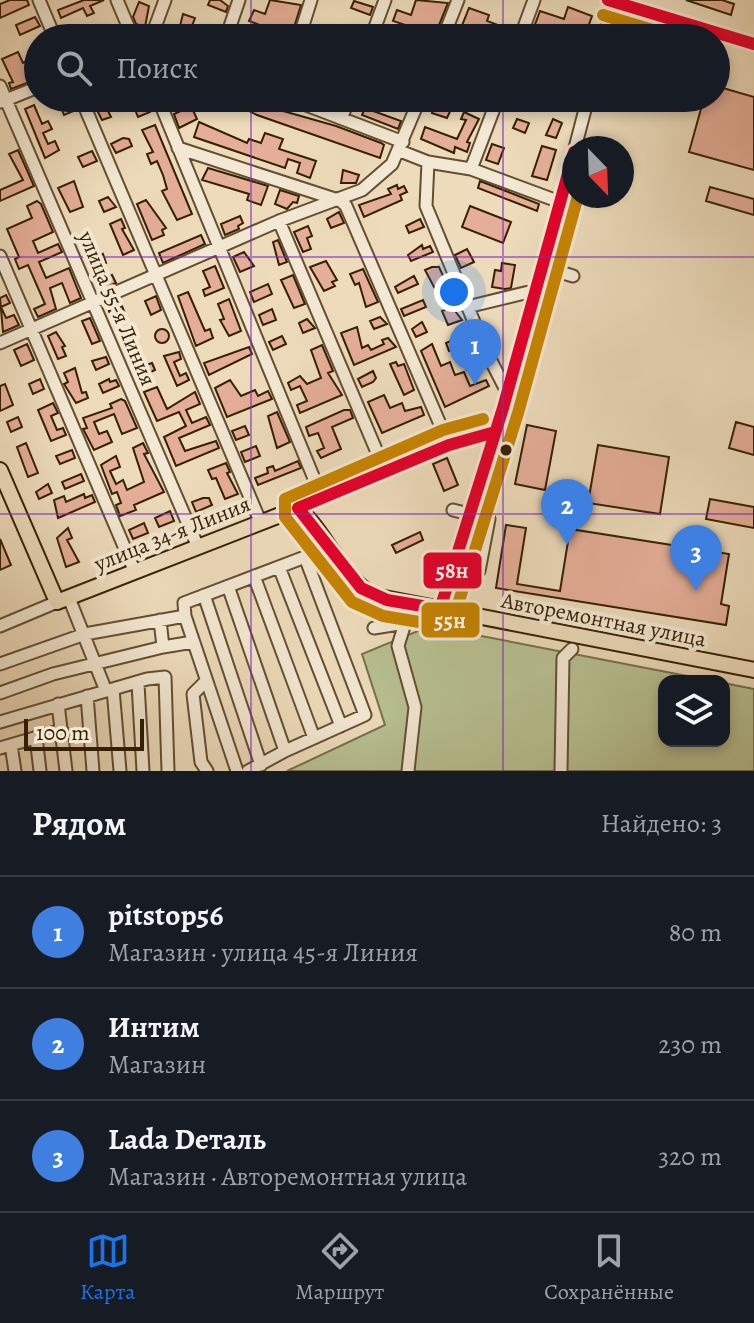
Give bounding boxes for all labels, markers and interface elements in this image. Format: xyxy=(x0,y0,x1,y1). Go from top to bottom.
search box xyxy=(24,24,730,112)
icon: search xyxy=(52,46,96,90)
text: Поиск xyxy=(116,48,198,88)
north arrow xyxy=(562,136,634,208)
street label: улица 55-я Линия xyxy=(71,225,163,391)
your location xyxy=(434,272,474,312)
pin: 1 xyxy=(449,319,501,385)
unlabelled marker xyxy=(498,442,514,458)
pin: 2 xyxy=(541,479,593,545)
street label: улица 34-я Линия xyxy=(89,489,255,579)
pin: 3 xyxy=(670,525,722,591)
line badge: 58н xyxy=(422,551,483,590)
text: 58н xyxy=(436,556,468,586)
street label: Авторемонтная улица xyxy=(498,585,710,655)
line badge: 55н xyxy=(420,601,481,639)
text: 55н xyxy=(434,606,466,636)
map controls xyxy=(658,675,730,747)
button: layers xyxy=(658,675,730,747)
scale bar xyxy=(24,715,144,751)
text: 100 m xyxy=(36,718,90,748)
text: Рядом xyxy=(32,800,126,847)
text: Найдено: 3 xyxy=(601,806,722,841)
text: pitstop56 xyxy=(108,895,223,935)
text: 1 xyxy=(53,915,63,950)
text: 80 m xyxy=(669,915,722,950)
text: Магазин · улица 45-я Линия xyxy=(108,935,418,970)
text: Интим xyxy=(108,1007,200,1047)
text: 2 xyxy=(52,1027,64,1062)
text: 230 m xyxy=(658,1027,722,1062)
text: Магазин xyxy=(108,1047,206,1082)
text: Lada Dеталь xyxy=(108,1119,266,1159)
text: 3 xyxy=(52,1139,64,1174)
text: 320 m xyxy=(658,1139,722,1174)
text: Магазин · Авторемонтная улица xyxy=(108,1159,467,1194)
tab: Карта xyxy=(80,1229,135,1307)
tab: Маршрут xyxy=(295,1229,384,1307)
tab: Сохранённые xyxy=(544,1229,674,1307)

